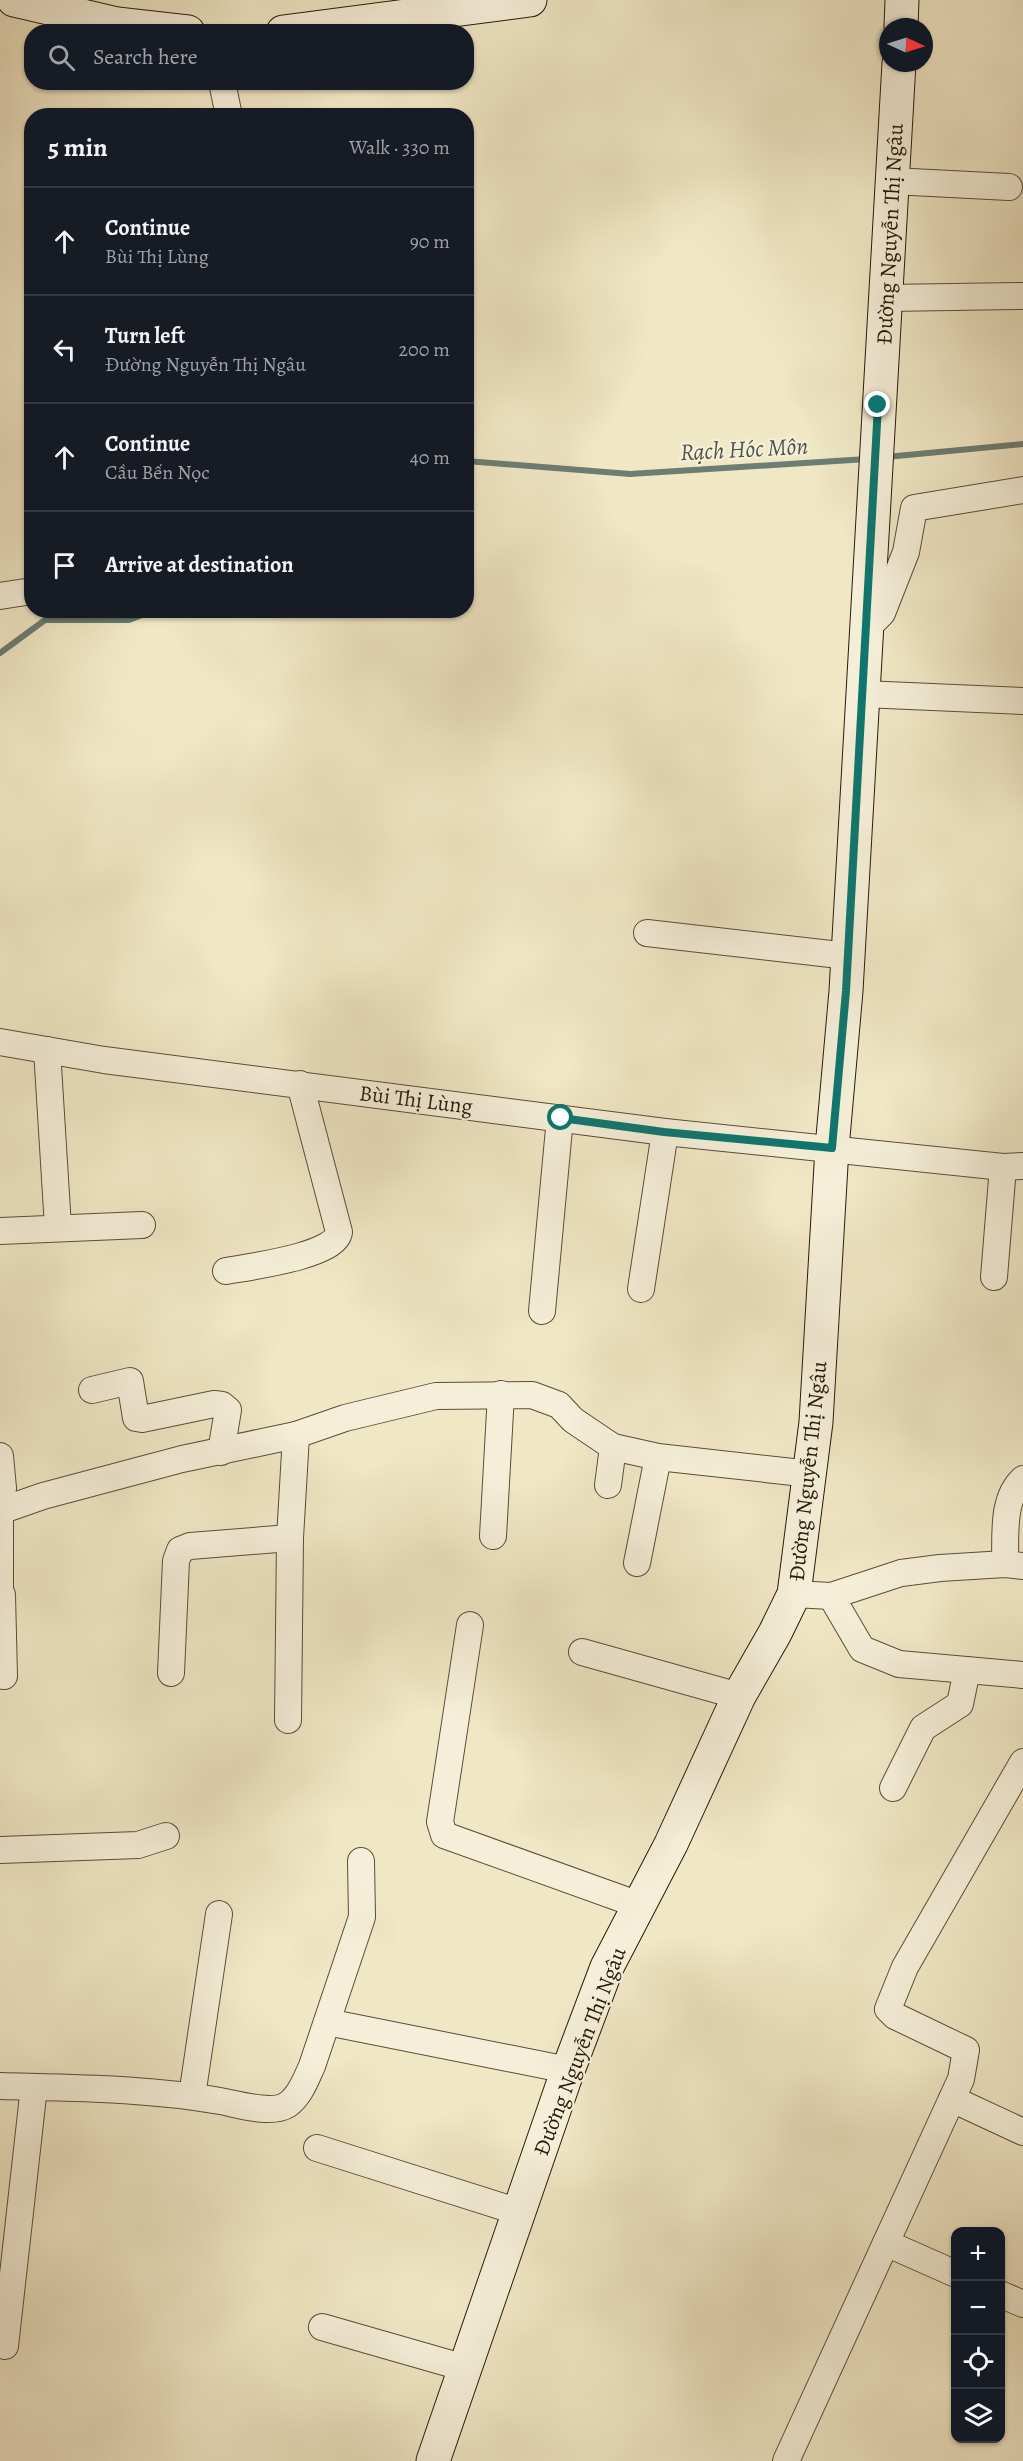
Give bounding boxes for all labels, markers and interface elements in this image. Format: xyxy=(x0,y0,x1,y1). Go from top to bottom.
north arrow xyxy=(879,18,933,72)
search box xyxy=(24,24,474,90)
icon: search xyxy=(45,41,78,74)
text: Search here xyxy=(93,42,198,72)
street label: Đường Nguyễn Thị Ngâu xyxy=(869,123,911,345)
text: 5 min xyxy=(48,130,108,165)
text: Walk · 330 m xyxy=(349,134,450,161)
text: Continue xyxy=(105,213,190,243)
icon: ahead xyxy=(48,225,81,258)
text: 90 m xyxy=(410,228,450,255)
text: Bùi Thị Lùng xyxy=(105,243,209,270)
text: Turn left xyxy=(105,321,185,351)
icon: left xyxy=(48,333,81,366)
text: 200 m xyxy=(399,336,450,363)
text: Đường Nguyễn Thị Ngâu xyxy=(105,351,306,378)
route end xyxy=(864,391,890,417)
text: Continue xyxy=(105,429,190,459)
water label: Rạch Hóc Môn xyxy=(679,430,809,468)
icon: ahead xyxy=(48,441,81,474)
text: 40 m xyxy=(410,444,450,471)
text: Cầu Bến Nọc xyxy=(105,459,210,486)
icon: arrive xyxy=(48,549,81,582)
text: Arrive at destination xyxy=(105,550,294,580)
street label: Bùi Thị Lùng xyxy=(357,1078,474,1122)
route start xyxy=(547,1104,573,1130)
street label: Đường Nguyễn Thị Ngâu xyxy=(782,1359,834,1583)
street label: Đường Nguyễn Thị Ngâu xyxy=(526,1943,634,2160)
map controls xyxy=(951,2227,1005,2443)
button: + xyxy=(951,2227,1005,2281)
button: − xyxy=(951,2281,1005,2335)
button: locate xyxy=(951,2335,1005,2389)
button: layers xyxy=(951,2389,1005,2443)

